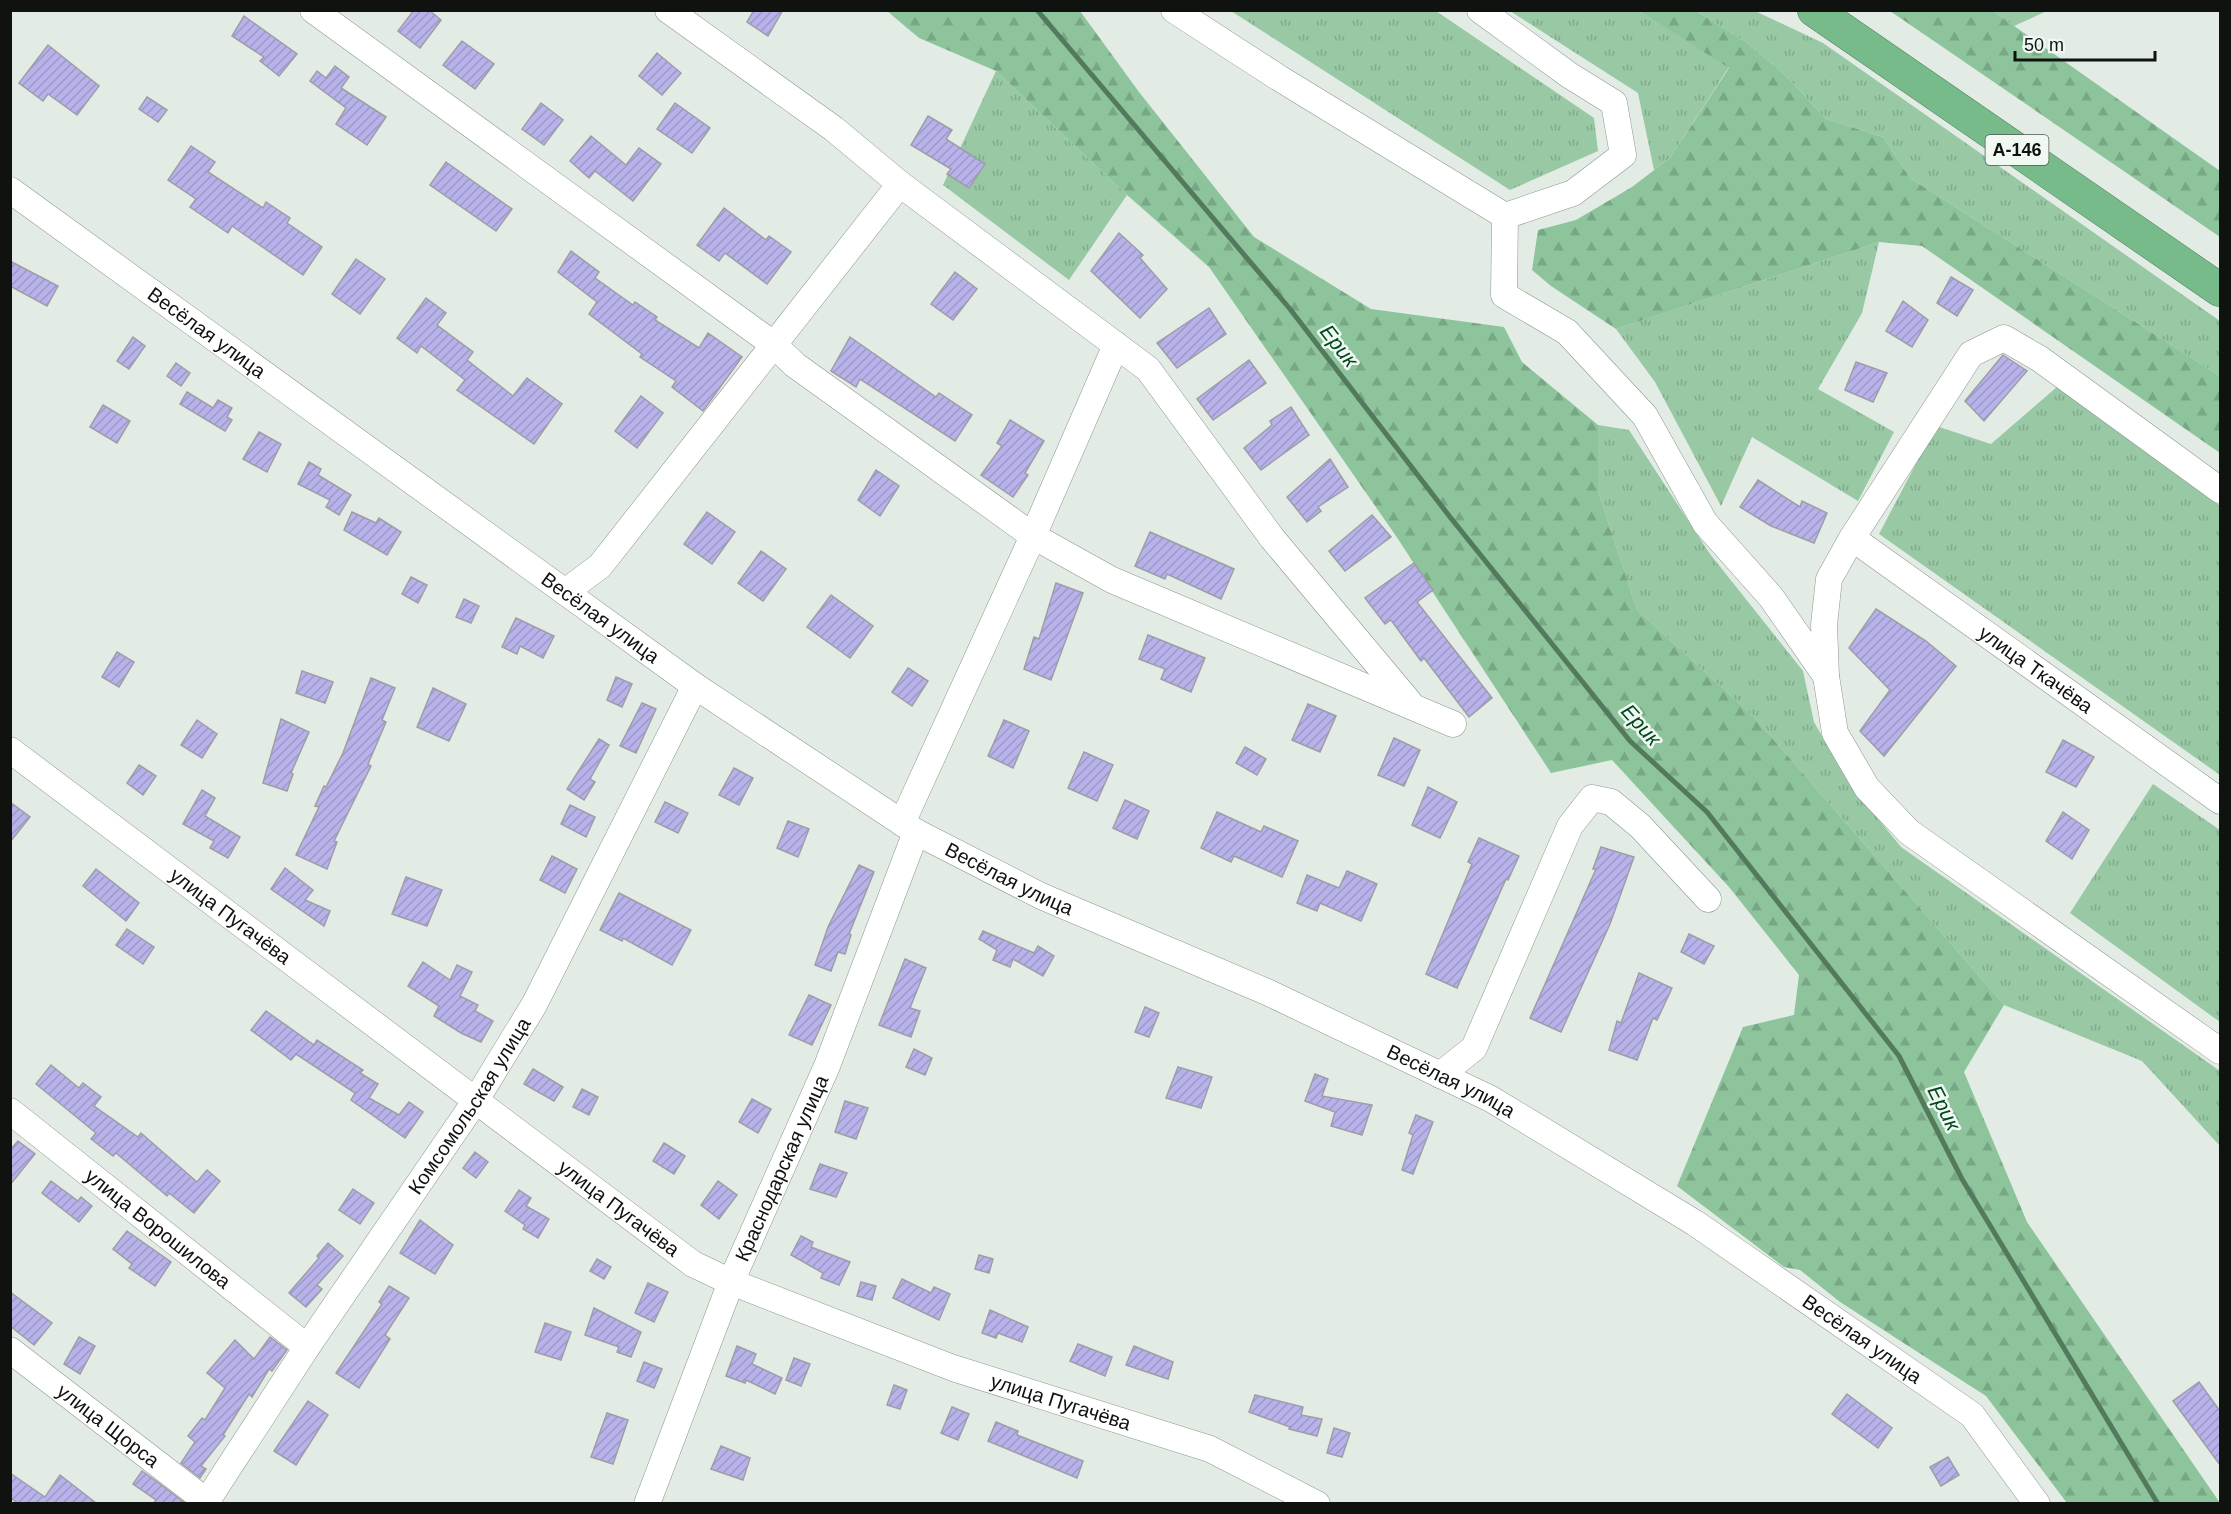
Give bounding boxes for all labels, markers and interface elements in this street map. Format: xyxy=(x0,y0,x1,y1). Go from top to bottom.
scale bar xyxy=(2015,24,2154,62)
text: 50 m xyxy=(2024,35,2064,55)
road number: А-146 xyxy=(1986,135,2048,165)
street label: Весёлая улица xyxy=(144,283,271,383)
water label: Ерик xyxy=(1316,320,1364,372)
street label: Весёлая улица xyxy=(537,568,664,668)
street label: улица Ткачёва xyxy=(1975,621,2098,718)
water label: Ерик xyxy=(1617,699,1666,751)
street label: Весёлая улица xyxy=(942,838,1077,920)
street label: улица Пугачёва xyxy=(166,863,296,969)
street label: Комсомольская улица xyxy=(404,1013,535,1198)
street label: Весёлая улица xyxy=(1384,1040,1520,1122)
street label: Краснодарская улица xyxy=(731,1071,833,1265)
water label: Ерик xyxy=(1923,1081,1966,1135)
street label: улица Пугачёва xyxy=(554,1156,684,1261)
street label: улица Ворошилова xyxy=(81,1164,236,1293)
street label: Весёлая улица xyxy=(1799,1290,1927,1388)
street label: улица Пугачёва xyxy=(988,1370,1134,1435)
street label: улица Щорса xyxy=(53,1380,164,1472)

